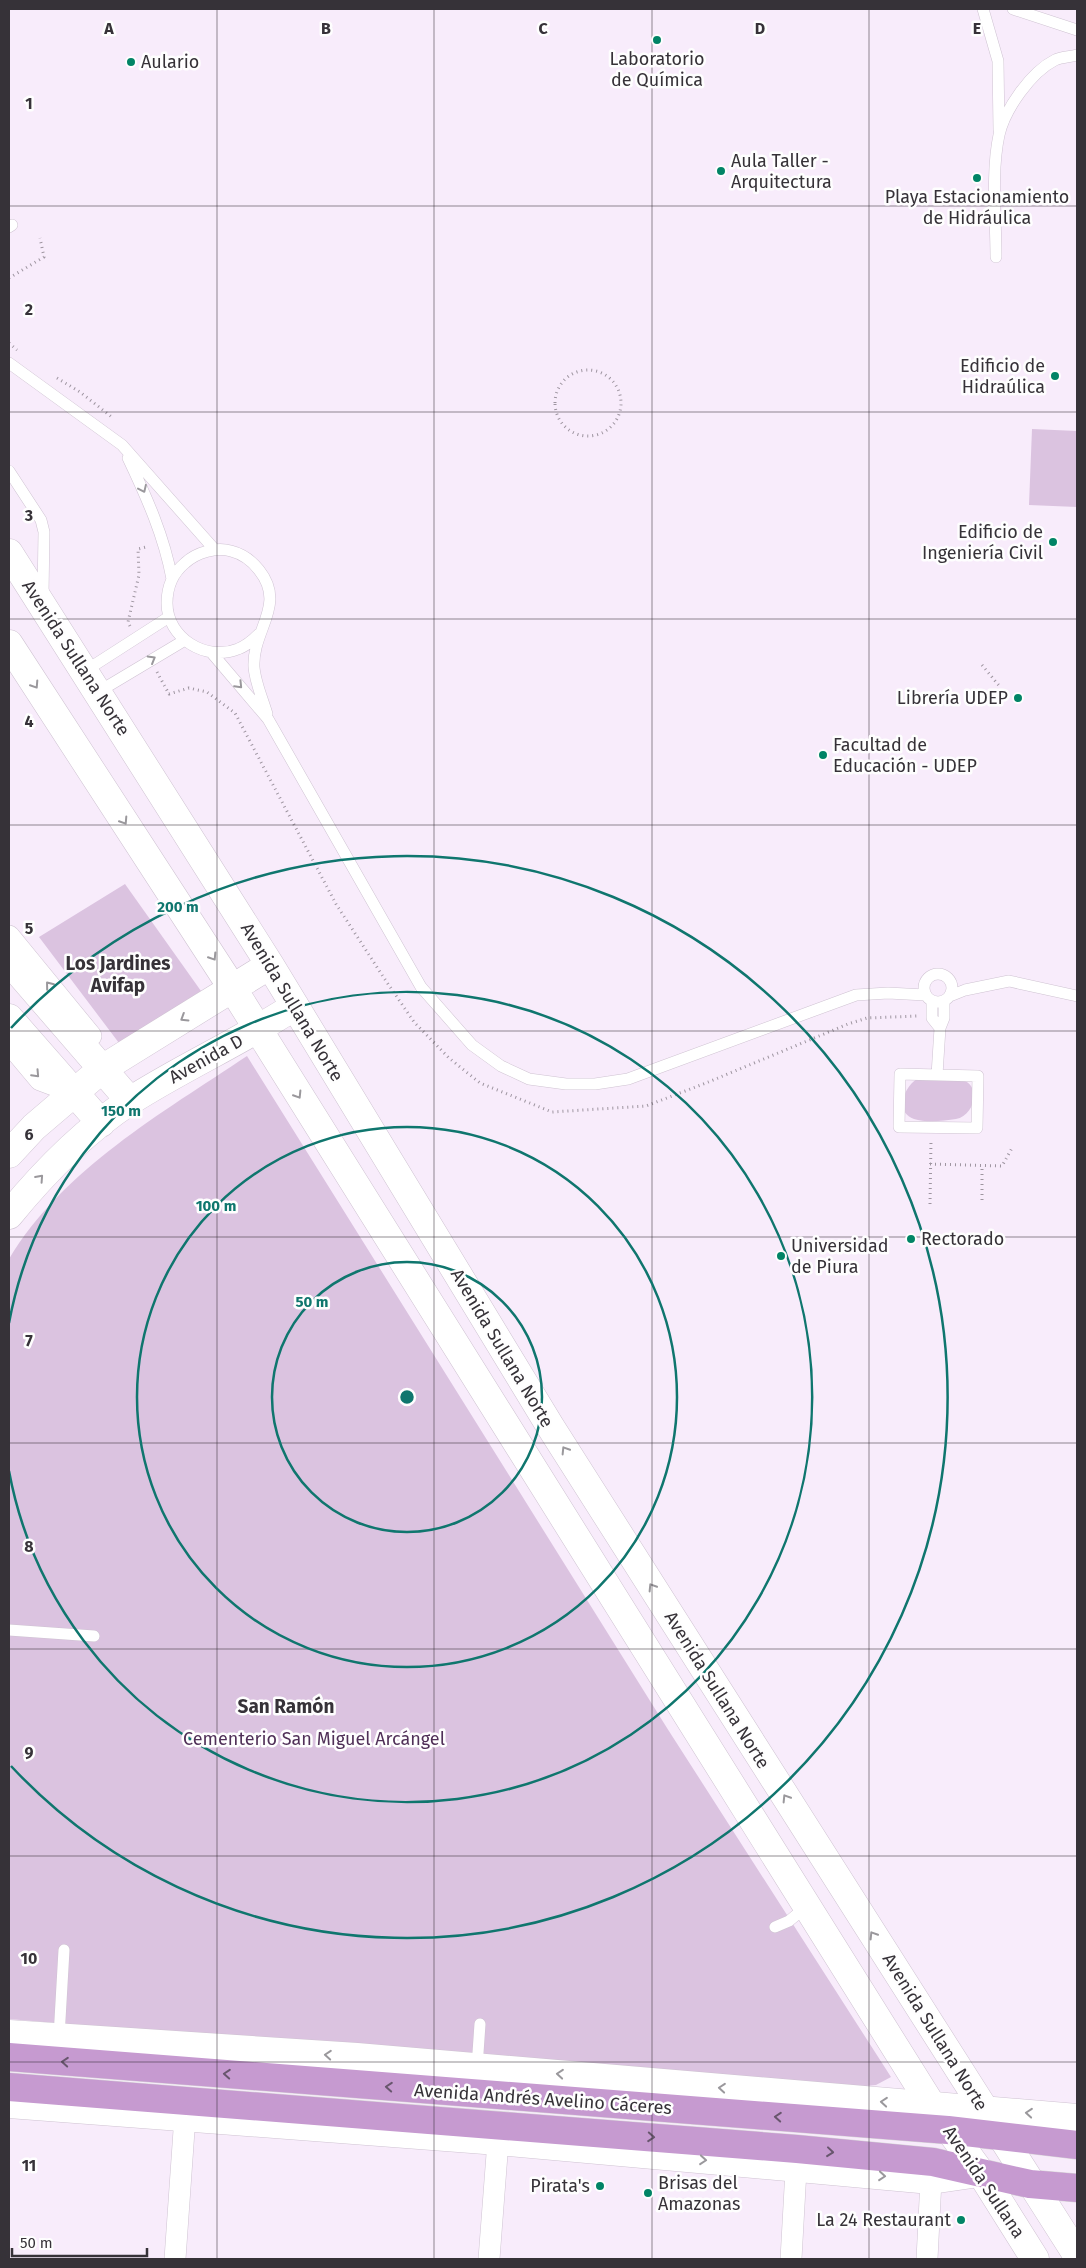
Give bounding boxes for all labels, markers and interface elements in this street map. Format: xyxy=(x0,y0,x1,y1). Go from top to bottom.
text: A xyxy=(103,19,114,38)
text: B xyxy=(321,19,331,38)
text: C xyxy=(538,19,548,38)
text: D xyxy=(755,19,765,38)
text: E xyxy=(973,19,981,38)
marker: Laboratorio de Química xyxy=(651,34,663,46)
place label: Laboratorio de Química xyxy=(609,48,705,91)
place label: Aulario xyxy=(141,51,199,73)
marker: Aulario xyxy=(125,56,137,68)
text: 1 xyxy=(25,94,33,113)
place label: Aula Taller - Arquitectura xyxy=(731,150,832,193)
marker: Aula Taller - Arquitectura xyxy=(715,165,727,177)
marker: Playa Estacionamiento de Hidráulica xyxy=(971,172,983,184)
place label: Playa Estacionamiento de Hidráulica xyxy=(885,186,1069,229)
text: 2 xyxy=(25,300,33,319)
place label: Edificio de Hidraúlica xyxy=(960,355,1045,398)
marker: Edificio de Hidraúlica xyxy=(1049,370,1061,382)
one-way arrow xyxy=(137,484,147,493)
text: 3 xyxy=(24,506,33,525)
place label: Edificio de Ingeniería Civil xyxy=(922,521,1043,564)
marker: Edificio de Ingeniería Civil xyxy=(1047,536,1059,548)
street label: Avenida Sullana Norte xyxy=(17,576,135,740)
one-way arrow xyxy=(147,655,156,665)
one-way arrow xyxy=(29,679,39,688)
one-way arrow xyxy=(233,680,242,689)
place label: Librería UDEP xyxy=(897,687,1008,709)
marker: Librería UDEP xyxy=(1012,692,1024,704)
text: 4 xyxy=(24,712,34,731)
place label: Facultad de Educación - UDEP xyxy=(833,734,977,777)
marker: Facultad de Educación - UDEP xyxy=(817,749,829,761)
one-way arrow xyxy=(118,815,128,824)
text: 200 m xyxy=(157,898,199,916)
text: 5 xyxy=(25,919,34,938)
street label: Avenida Sullana Norte xyxy=(236,919,348,1085)
district label: Los Jardines Avifap xyxy=(66,952,170,997)
one-way arrow xyxy=(206,952,216,961)
one-way arrow xyxy=(46,982,55,991)
one-way arrow xyxy=(181,1012,190,1022)
street label: Avenida D xyxy=(165,1030,247,1088)
one-way arrow xyxy=(30,1069,39,1078)
one-way arrow xyxy=(292,1090,302,1099)
text: 150 m xyxy=(101,1102,141,1120)
text: 6 xyxy=(24,1125,34,1144)
one-way arrow xyxy=(35,1175,44,1184)
text: 100 m xyxy=(196,1197,236,1215)
place label: Rectorado xyxy=(921,1228,1004,1250)
marker: Rectorado xyxy=(905,1233,917,1245)
place label: Universidad de Piura xyxy=(791,1235,889,1278)
marker: Universidad de Piura xyxy=(775,1250,787,1262)
street label: Avenida Sullana Norte xyxy=(446,1265,558,1431)
text: 50 m xyxy=(295,1293,329,1311)
text: 7 xyxy=(25,1331,33,1350)
centre of rings xyxy=(398,1388,416,1406)
one-way arrow xyxy=(561,1446,571,1455)
text: 8 xyxy=(24,1537,34,1556)
one-way arrow xyxy=(648,1583,658,1592)
street label: Avenida Sullana Norte xyxy=(660,1607,774,1773)
district label: San Ramón xyxy=(238,1695,334,1718)
park label: Cementerio San Miguel Arcángel xyxy=(183,1728,445,1750)
text: 9 xyxy=(25,1743,34,1762)
one-way arrow xyxy=(782,1794,792,1803)
one-way arrow xyxy=(869,1932,879,1941)
text: 10 xyxy=(21,1949,37,1968)
street label: Avenida Sullana Norte xyxy=(878,1949,992,2115)
one-way arrow xyxy=(324,2050,332,2061)
one-way arrow xyxy=(61,2056,69,2067)
one-way arrow xyxy=(223,2069,231,2080)
one-way arrow xyxy=(555,2069,563,2080)
street label: Avenida Andrés Avelino Cáceres xyxy=(413,2079,673,2119)
one-way arrow xyxy=(385,2081,393,2092)
one-way arrow xyxy=(717,2083,725,2094)
one-way arrow xyxy=(879,2096,887,2107)
one-way arrow xyxy=(1024,2108,1032,2119)
one-way arrow xyxy=(773,2111,781,2122)
street label: Avenida Sullana xyxy=(938,2122,1030,2242)
one-way arrow xyxy=(647,2132,655,2143)
one-way arrow xyxy=(826,2146,834,2157)
one-way arrow xyxy=(699,2154,707,2165)
text: 11 xyxy=(22,2156,36,2175)
one-way arrow xyxy=(878,2170,886,2181)
place label: Brisas del Amazonas xyxy=(658,2172,740,2215)
place label: Pirata's xyxy=(530,2175,590,2197)
marker: Pirata's xyxy=(594,2180,606,2192)
marker: Brisas del Amazonas xyxy=(642,2187,654,2199)
place label: La 24 Restaurant xyxy=(816,2209,951,2231)
marker: La 24 Restaurant xyxy=(955,2214,967,2226)
scale bar xyxy=(12,2226,148,2258)
text: 50 m xyxy=(20,2234,53,2252)

